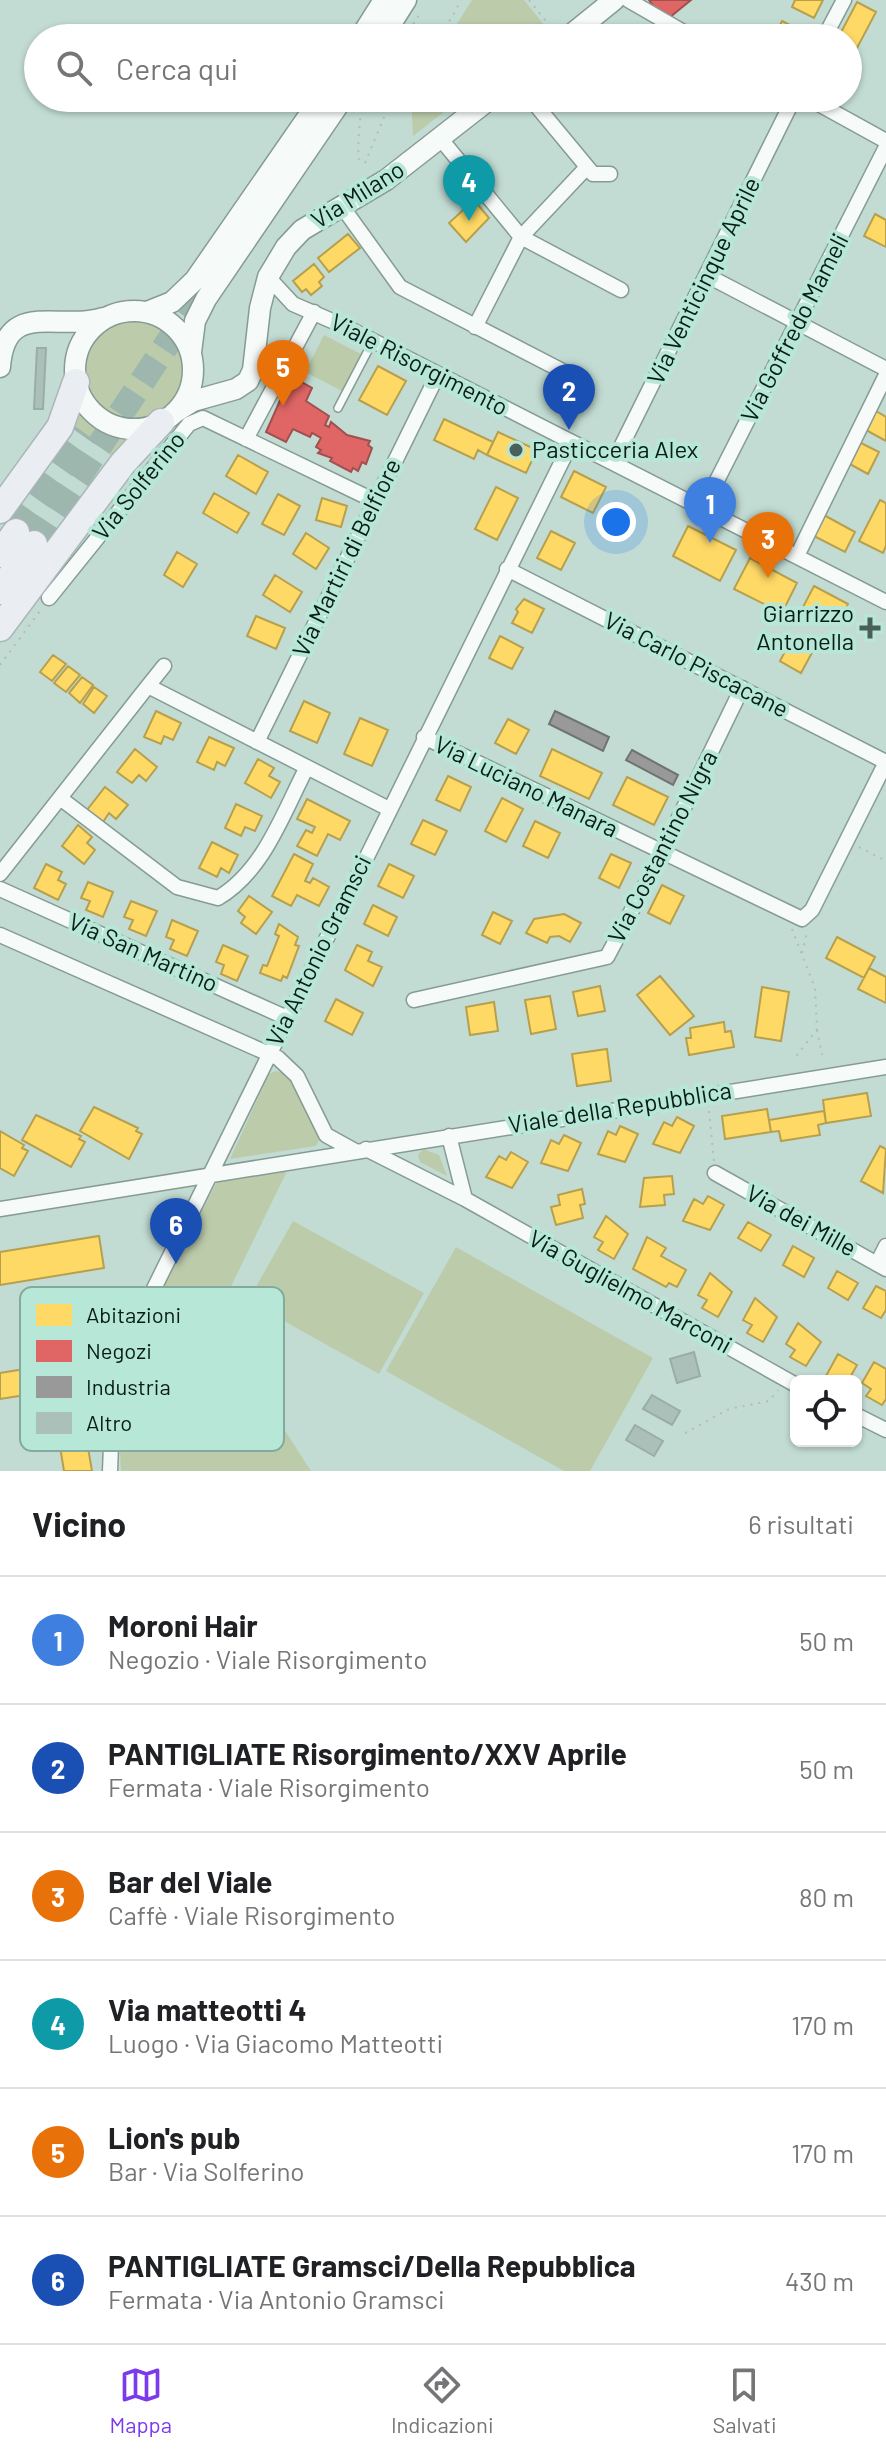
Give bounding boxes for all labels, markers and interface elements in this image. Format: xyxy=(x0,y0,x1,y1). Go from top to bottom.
search box xyxy=(24,24,862,112)
icon: search xyxy=(52,46,96,90)
text: Cerca qui xyxy=(116,50,238,86)
street label: Via Milano xyxy=(305,154,409,234)
pin: 4 xyxy=(443,155,495,221)
street label: Via Venticinque Aprile xyxy=(640,172,765,389)
street label: Via Goffredo Mameli xyxy=(734,228,854,427)
street label: Viale Risorgimento xyxy=(326,306,513,421)
pin: 5 xyxy=(257,340,309,406)
pin: 2 xyxy=(543,364,595,430)
street label: Via Solferino xyxy=(85,425,190,545)
place label: Pasticceria Alex xyxy=(532,434,698,463)
marker: Pasticceria Alex xyxy=(507,441,525,459)
street label: Via Martiri di Belfiore xyxy=(285,454,406,661)
pin: 1 xyxy=(684,477,736,543)
your location xyxy=(596,502,636,542)
pin: 3 xyxy=(742,512,794,578)
place label: Giarrizzo Antonella xyxy=(756,598,854,655)
street label: Via Carlo Piscacane xyxy=(600,605,794,723)
marker: Giarrizzo Antonella xyxy=(861,619,879,637)
street label: Via Luciano Manara xyxy=(430,729,623,843)
street label: Via Costantino Nigra xyxy=(601,745,723,947)
street label: Via Antonio Gramsci xyxy=(259,850,376,1051)
street label: Via San Martino xyxy=(64,906,223,998)
street label: Viale della Repubblica xyxy=(506,1075,734,1138)
street label: Via dei Mille xyxy=(742,1178,862,1262)
pin: 6 xyxy=(150,1198,202,1264)
street label: Via Guglielmo Marconi xyxy=(524,1223,737,1359)
legend xyxy=(20,1287,284,1451)
text: Abitazioni xyxy=(86,1301,181,1327)
text: Negozi xyxy=(86,1337,152,1363)
text: Industria xyxy=(86,1373,171,1399)
map controls xyxy=(790,1375,862,1447)
button: locate xyxy=(790,1375,862,1447)
text: Altro xyxy=(86,1409,132,1435)
text: Vicino xyxy=(32,1503,126,1544)
text: 6 risultati xyxy=(748,1508,854,1539)
text: Moroni Hair xyxy=(108,1607,258,1643)
text: 1 xyxy=(53,1625,63,1656)
text: 50 m xyxy=(799,1625,854,1656)
text: Negozio · Viale Risorgimento xyxy=(108,1643,427,1674)
text: PANTIGLIATE Risorgimento/XXV Aprile xyxy=(108,1735,627,1771)
text: 2 xyxy=(51,1753,65,1784)
text: 50 m xyxy=(799,1753,854,1784)
text: Fermata · Viale Risorgimento xyxy=(108,1771,430,1802)
text: Bar del Viale xyxy=(108,1863,272,1899)
text: 3 xyxy=(51,1881,65,1912)
text: 80 m xyxy=(799,1881,854,1912)
text: Caffè · Viale Risorgimento xyxy=(108,1899,395,1930)
text: Via matteotti 4 xyxy=(108,1991,307,2027)
text: 4 xyxy=(50,2009,66,2040)
text: 170 m xyxy=(791,2009,854,2040)
text: Luogo · Via Giacomo Matteotti xyxy=(108,2027,443,2058)
text: Lion's pub xyxy=(108,2119,240,2155)
text: 5 xyxy=(51,2137,65,2168)
text: 170 m xyxy=(791,2137,854,2168)
text: Bar · Via Solferino xyxy=(108,2155,305,2186)
text: PANTIGLIATE Gramsci/Della Repubblica xyxy=(108,2247,636,2283)
text: 6 xyxy=(51,2265,65,2296)
text: 430 m xyxy=(785,2265,854,2296)
text: Fermata · Via Antonio Gramsci xyxy=(108,2283,445,2314)
tab: Mappa xyxy=(109,2363,172,2437)
tab: Indicazioni xyxy=(391,2363,494,2437)
tab: Salvati xyxy=(712,2363,777,2437)

